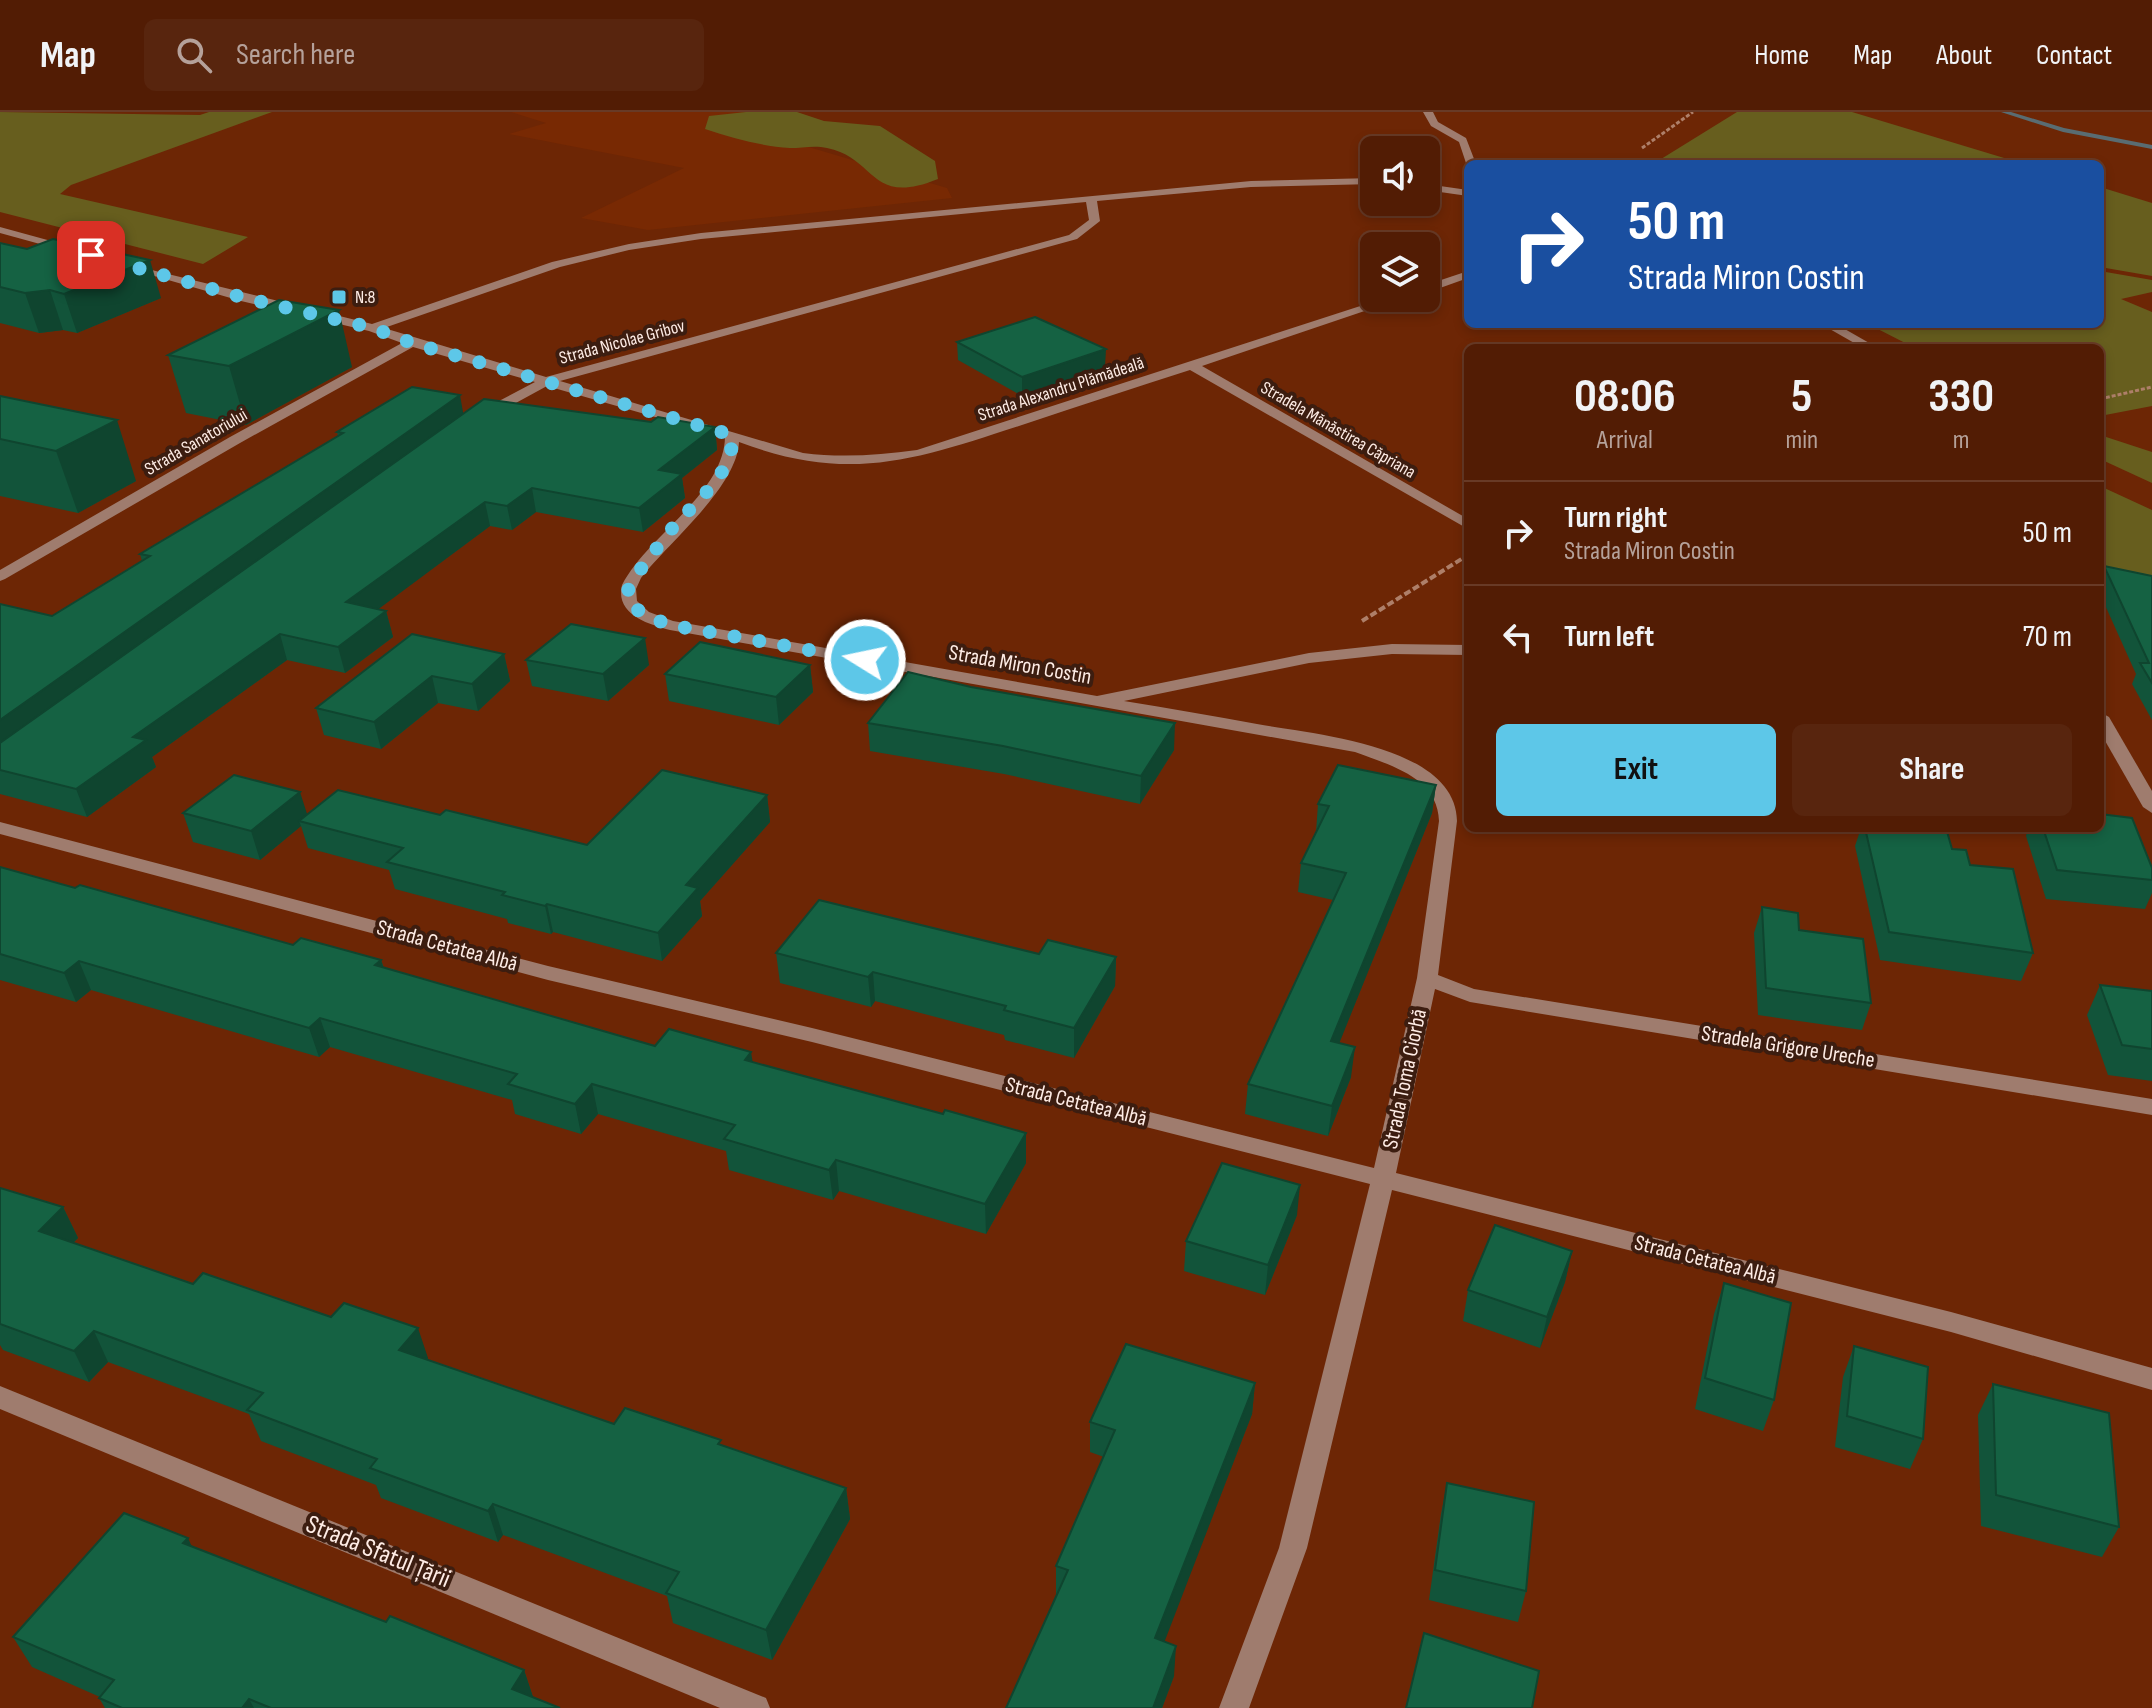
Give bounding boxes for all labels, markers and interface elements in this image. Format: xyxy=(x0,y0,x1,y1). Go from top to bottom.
search box xyxy=(144,19,704,91)
text: Map xyxy=(40,33,96,78)
icon: search xyxy=(172,33,216,77)
text: Search here xyxy=(236,37,355,73)
text: Home xyxy=(1754,39,1809,72)
text: Map xyxy=(1853,39,1892,72)
text: About xyxy=(1936,39,1992,72)
text: Contact xyxy=(2036,39,2112,72)
map controls xyxy=(1360,136,1440,312)
button: sound xyxy=(1360,136,1440,216)
text: 50 m xyxy=(1628,189,1725,256)
icon: right xyxy=(1496,192,1600,296)
pin xyxy=(57,221,125,289)
button: layers xyxy=(1360,232,1440,312)
icon: arrive xyxy=(69,233,113,277)
text: Strada Miron Costin xyxy=(1628,257,1865,300)
place label: N:8 xyxy=(355,287,376,308)
marker: N:8 xyxy=(330,288,348,306)
street label: Strada Nicolae Gribov xyxy=(557,315,687,369)
street label: Strada Alexandru Plămădeală xyxy=(975,352,1147,426)
text: 08:06 xyxy=(1574,368,1676,425)
text: 5 xyxy=(1791,368,1812,425)
text: 330 xyxy=(1928,368,1994,425)
street label: Stradela Mănăstirea Căpriana xyxy=(1257,377,1419,483)
street label: Strada Sanatoriului xyxy=(141,404,251,480)
text: Arrival xyxy=(1597,425,1653,456)
text: min xyxy=(1786,425,1818,456)
text: m xyxy=(1953,425,1969,456)
text: Turn right xyxy=(1564,500,1667,536)
icon: right xyxy=(1496,511,1540,555)
text: 50 m xyxy=(2023,515,2072,551)
text: Strada Miron Costin xyxy=(1564,536,1735,567)
icon: left xyxy=(1496,615,1540,659)
position arrow xyxy=(823,618,907,702)
text: Turn left xyxy=(1564,619,1654,655)
text: 70 m xyxy=(2023,619,2072,655)
street label: Strada Miron Costin xyxy=(946,639,1094,691)
button: Exit xyxy=(1496,724,1776,816)
button: Share xyxy=(1792,724,2072,816)
street label: Strada Cetatea Albă xyxy=(374,914,520,978)
street label: Strada Toma Ciorbă xyxy=(1377,1007,1433,1151)
street label: Stradela Grigore Ureche xyxy=(1699,1020,1877,1074)
street label: Strada Cetatea Albă xyxy=(1003,1071,1149,1133)
street label: Strada Cetatea Albă xyxy=(1632,1229,1778,1291)
street label: Strada Sfatul Țării xyxy=(301,1509,455,1595)

